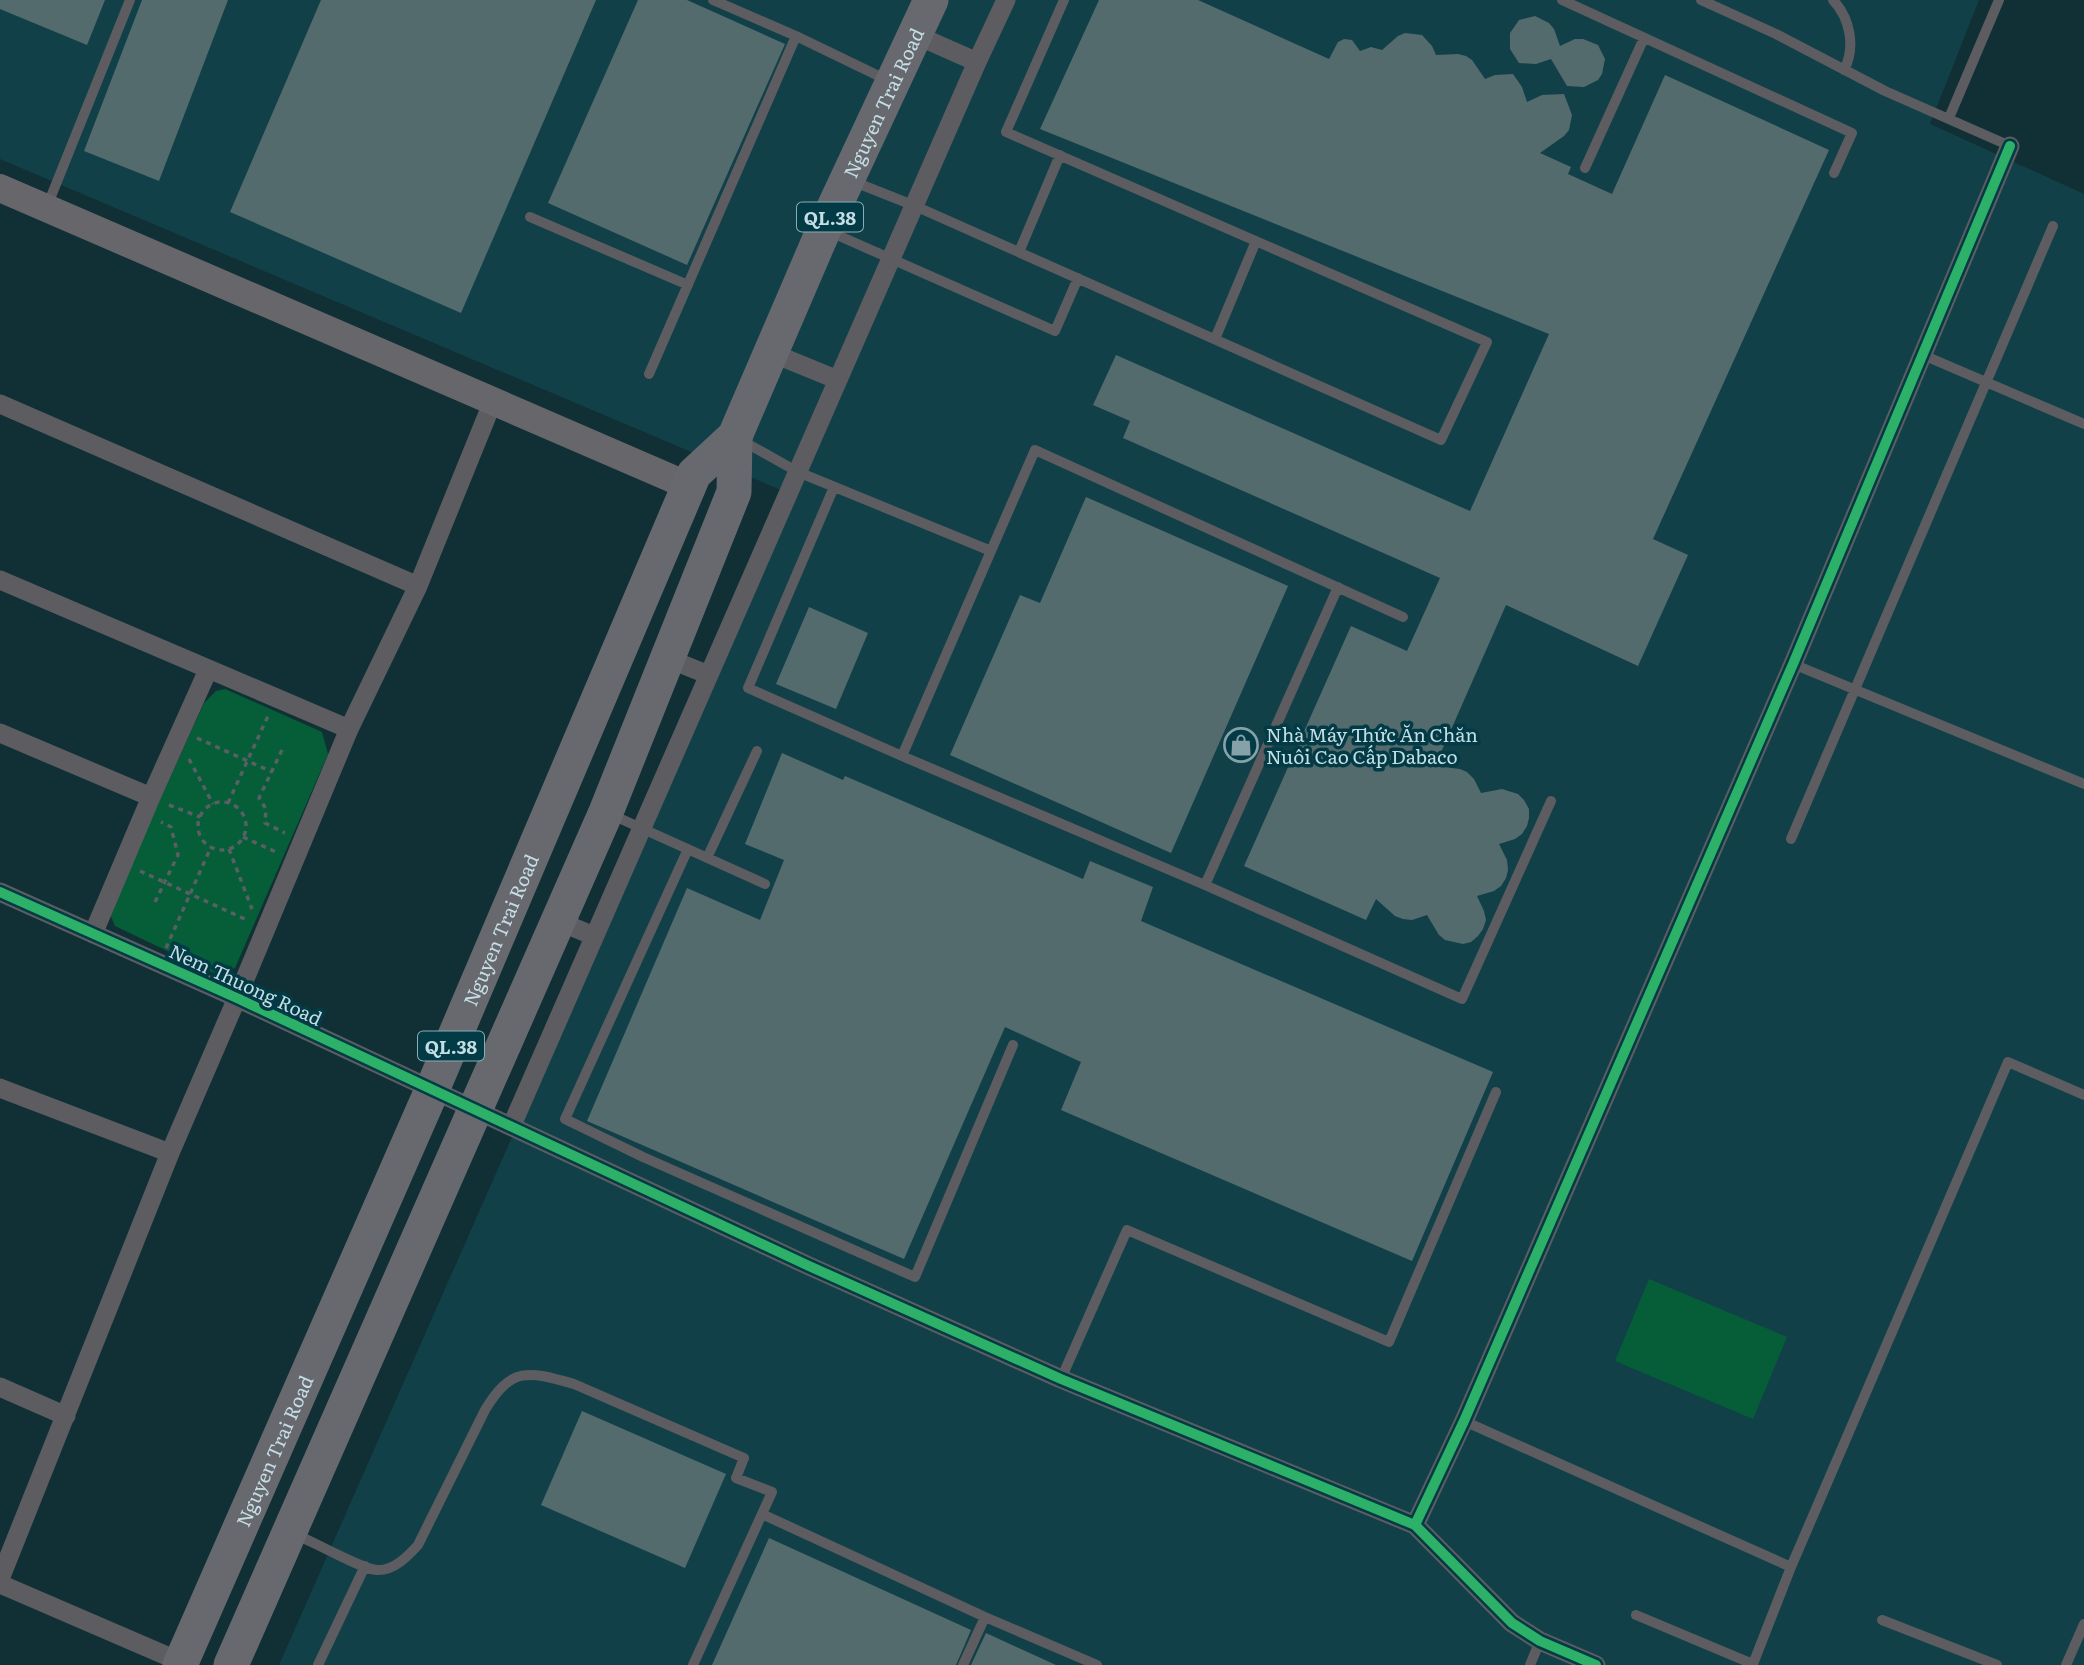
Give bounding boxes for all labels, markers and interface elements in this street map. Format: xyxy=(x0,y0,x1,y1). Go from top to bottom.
street label: Nguyen Trai Road xyxy=(836,23,930,182)
road number: QL.38 xyxy=(797,202,863,232)
place label: Nhà Máy Thức Ăn Chăn Nuôi Cao Cấp Dabaco xyxy=(1266,720,1478,770)
shop icon: Nhà Máy Thức Ăn Chăn Nuôi Cao Cấp Dabaco xyxy=(1222,726,1260,764)
street label: Nguyen Trai Road xyxy=(455,849,545,1010)
street label: Nem Thuong Road xyxy=(165,936,327,1032)
road number: QL.38 xyxy=(418,1031,484,1060)
street label: Nguyen Trai Road xyxy=(228,1370,320,1531)

